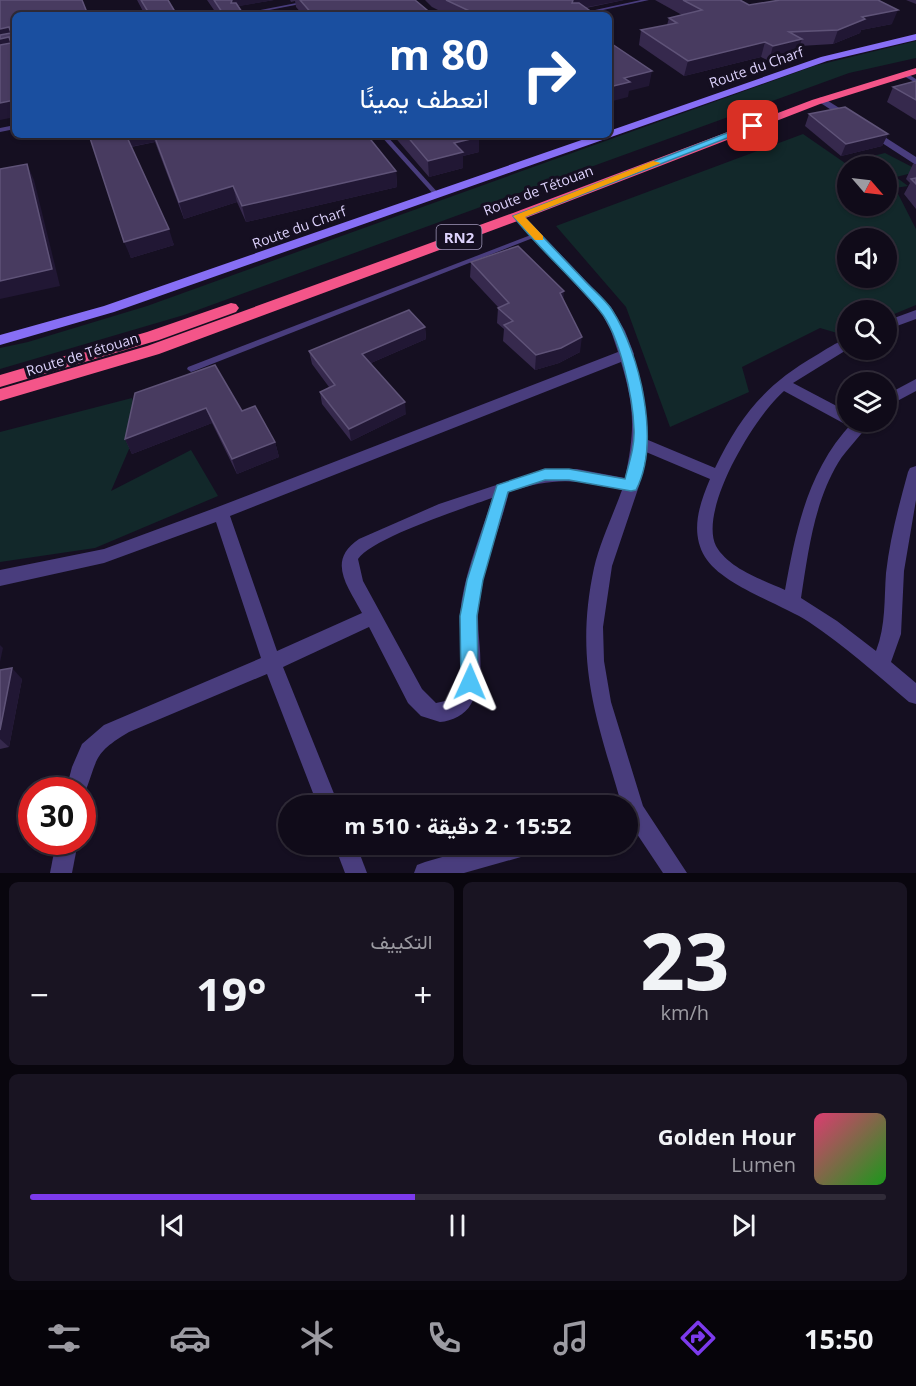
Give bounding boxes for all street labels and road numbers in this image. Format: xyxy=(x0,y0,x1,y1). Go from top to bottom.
street label: Route du Charf xyxy=(706,42,807,92)
street label: Route de Tétouan xyxy=(480,160,596,220)
street label: Route du Charf xyxy=(249,201,350,253)
road number: RN2 xyxy=(436,225,482,249)
street label: Route de Tétouan xyxy=(24,328,140,380)

